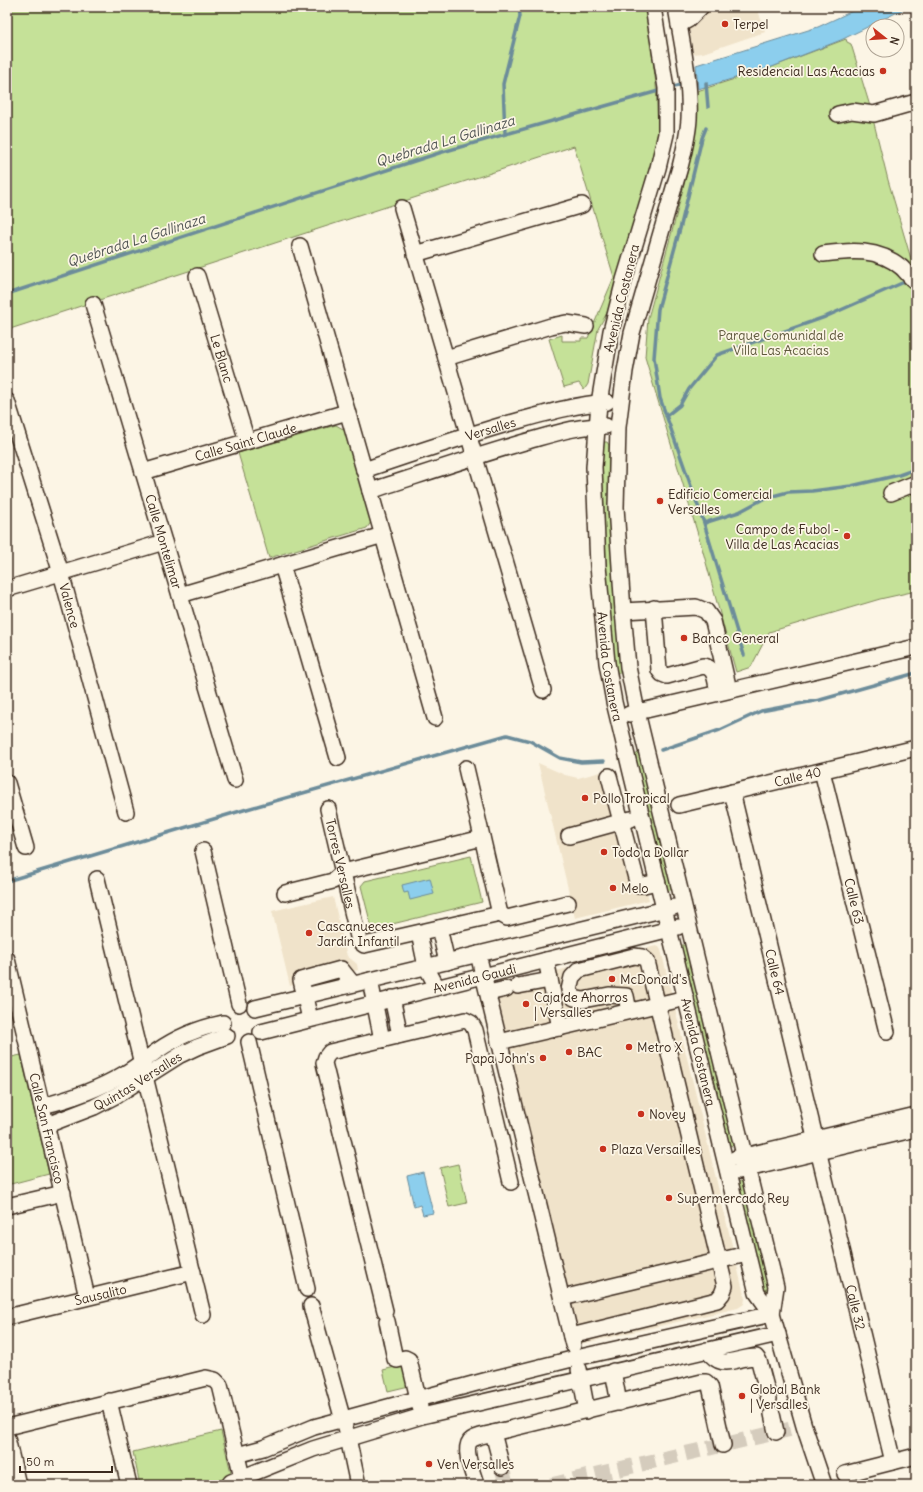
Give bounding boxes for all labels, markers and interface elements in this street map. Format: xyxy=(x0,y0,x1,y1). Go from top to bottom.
place label: Terpel xyxy=(733,16,769,33)
north arrow xyxy=(865,18,905,58)
marker: Terpel xyxy=(720,19,730,29)
text: N xyxy=(887,35,902,47)
place label: Residencial Las Acacias xyxy=(738,63,875,80)
marker: Residencial Las Acacias xyxy=(878,66,888,76)
water label: Quebrada La Gallinaza xyxy=(373,111,517,171)
water label: Quebrada La Gallinaza xyxy=(65,209,208,271)
street label: Avenida Costanera xyxy=(600,242,643,354)
park label: Parque Comunidal de Villa Las Acacias xyxy=(718,327,844,359)
street label: Le Blanc xyxy=(206,332,237,385)
street label: Versalles xyxy=(463,414,518,445)
street label: Calle Saint Claude xyxy=(193,419,299,465)
place label: Edificio Comercial Versalles xyxy=(668,486,772,518)
street label: Calle Montelimar xyxy=(141,492,186,592)
marker: Edificio Comercial Versalles xyxy=(655,496,665,506)
place label: Campo de Fubol - Villa de Las Acacias xyxy=(725,521,839,553)
marker: Campo de Fubol - Villa de Las Acacias xyxy=(842,531,852,541)
street label: Valence xyxy=(55,581,84,630)
street label: Avenida Costanera xyxy=(593,611,626,723)
place label: Banco General xyxy=(692,630,779,647)
marker: Banco General xyxy=(679,633,689,643)
street label: Calle 40 xyxy=(772,763,823,791)
place label: Pollo Tropical xyxy=(593,790,670,807)
marker: Pollo Tropical xyxy=(580,793,590,803)
street label: Torres Versalles xyxy=(322,817,359,910)
place label: Todo a Dollar xyxy=(612,844,690,861)
marker: Todo a Dollar xyxy=(599,847,609,857)
street label: Calle 63 xyxy=(840,876,868,926)
place label: Melo xyxy=(621,880,649,897)
marker: Melo xyxy=(608,883,618,893)
place label: Cascanueces Jardín Infantil xyxy=(317,918,400,950)
marker: Cascanueces Jardín Infantil xyxy=(304,928,314,938)
street label: Calle 64 xyxy=(761,947,788,997)
street label: Avenida Gaudi xyxy=(431,960,518,997)
place label: McDonald's xyxy=(620,971,687,988)
marker: McDonald's xyxy=(607,974,617,984)
place label: Caja de Ahorros | Versalles xyxy=(534,989,628,1021)
street label: Avenida Costanera xyxy=(677,996,719,1108)
marker: Caja de Ahorros | Versalles xyxy=(521,999,531,1009)
place label: Metro X xyxy=(637,1039,683,1056)
marker: Metro X xyxy=(624,1042,634,1052)
place label: BAC xyxy=(577,1044,603,1061)
marker: BAC xyxy=(564,1047,574,1057)
street label: Quintas Versalles xyxy=(91,1048,185,1115)
place label: Papa John's xyxy=(465,1050,535,1067)
marker: Papa John's xyxy=(538,1053,548,1063)
street label: Calle San Francisco xyxy=(25,1071,68,1186)
place label: Novey xyxy=(649,1106,686,1123)
marker: Novey xyxy=(636,1109,646,1119)
place label: Plaza Versailles xyxy=(611,1141,701,1158)
marker: Plaza Versailles xyxy=(598,1144,608,1154)
place label: Supermercado Rey xyxy=(677,1190,789,1207)
marker: Supermercado Rey xyxy=(664,1193,674,1203)
street label: Sausalito xyxy=(73,1280,128,1309)
street label: Calle 32 xyxy=(842,1283,869,1332)
place label: Global Bank | Versalles xyxy=(750,1381,821,1413)
marker: Global Bank | Versalles xyxy=(737,1391,747,1401)
scale bar xyxy=(20,1448,112,1474)
text: 50 m xyxy=(26,1454,55,1469)
place label: Ven Versalles xyxy=(437,1456,514,1473)
marker: Ven Versalles xyxy=(424,1459,434,1469)

